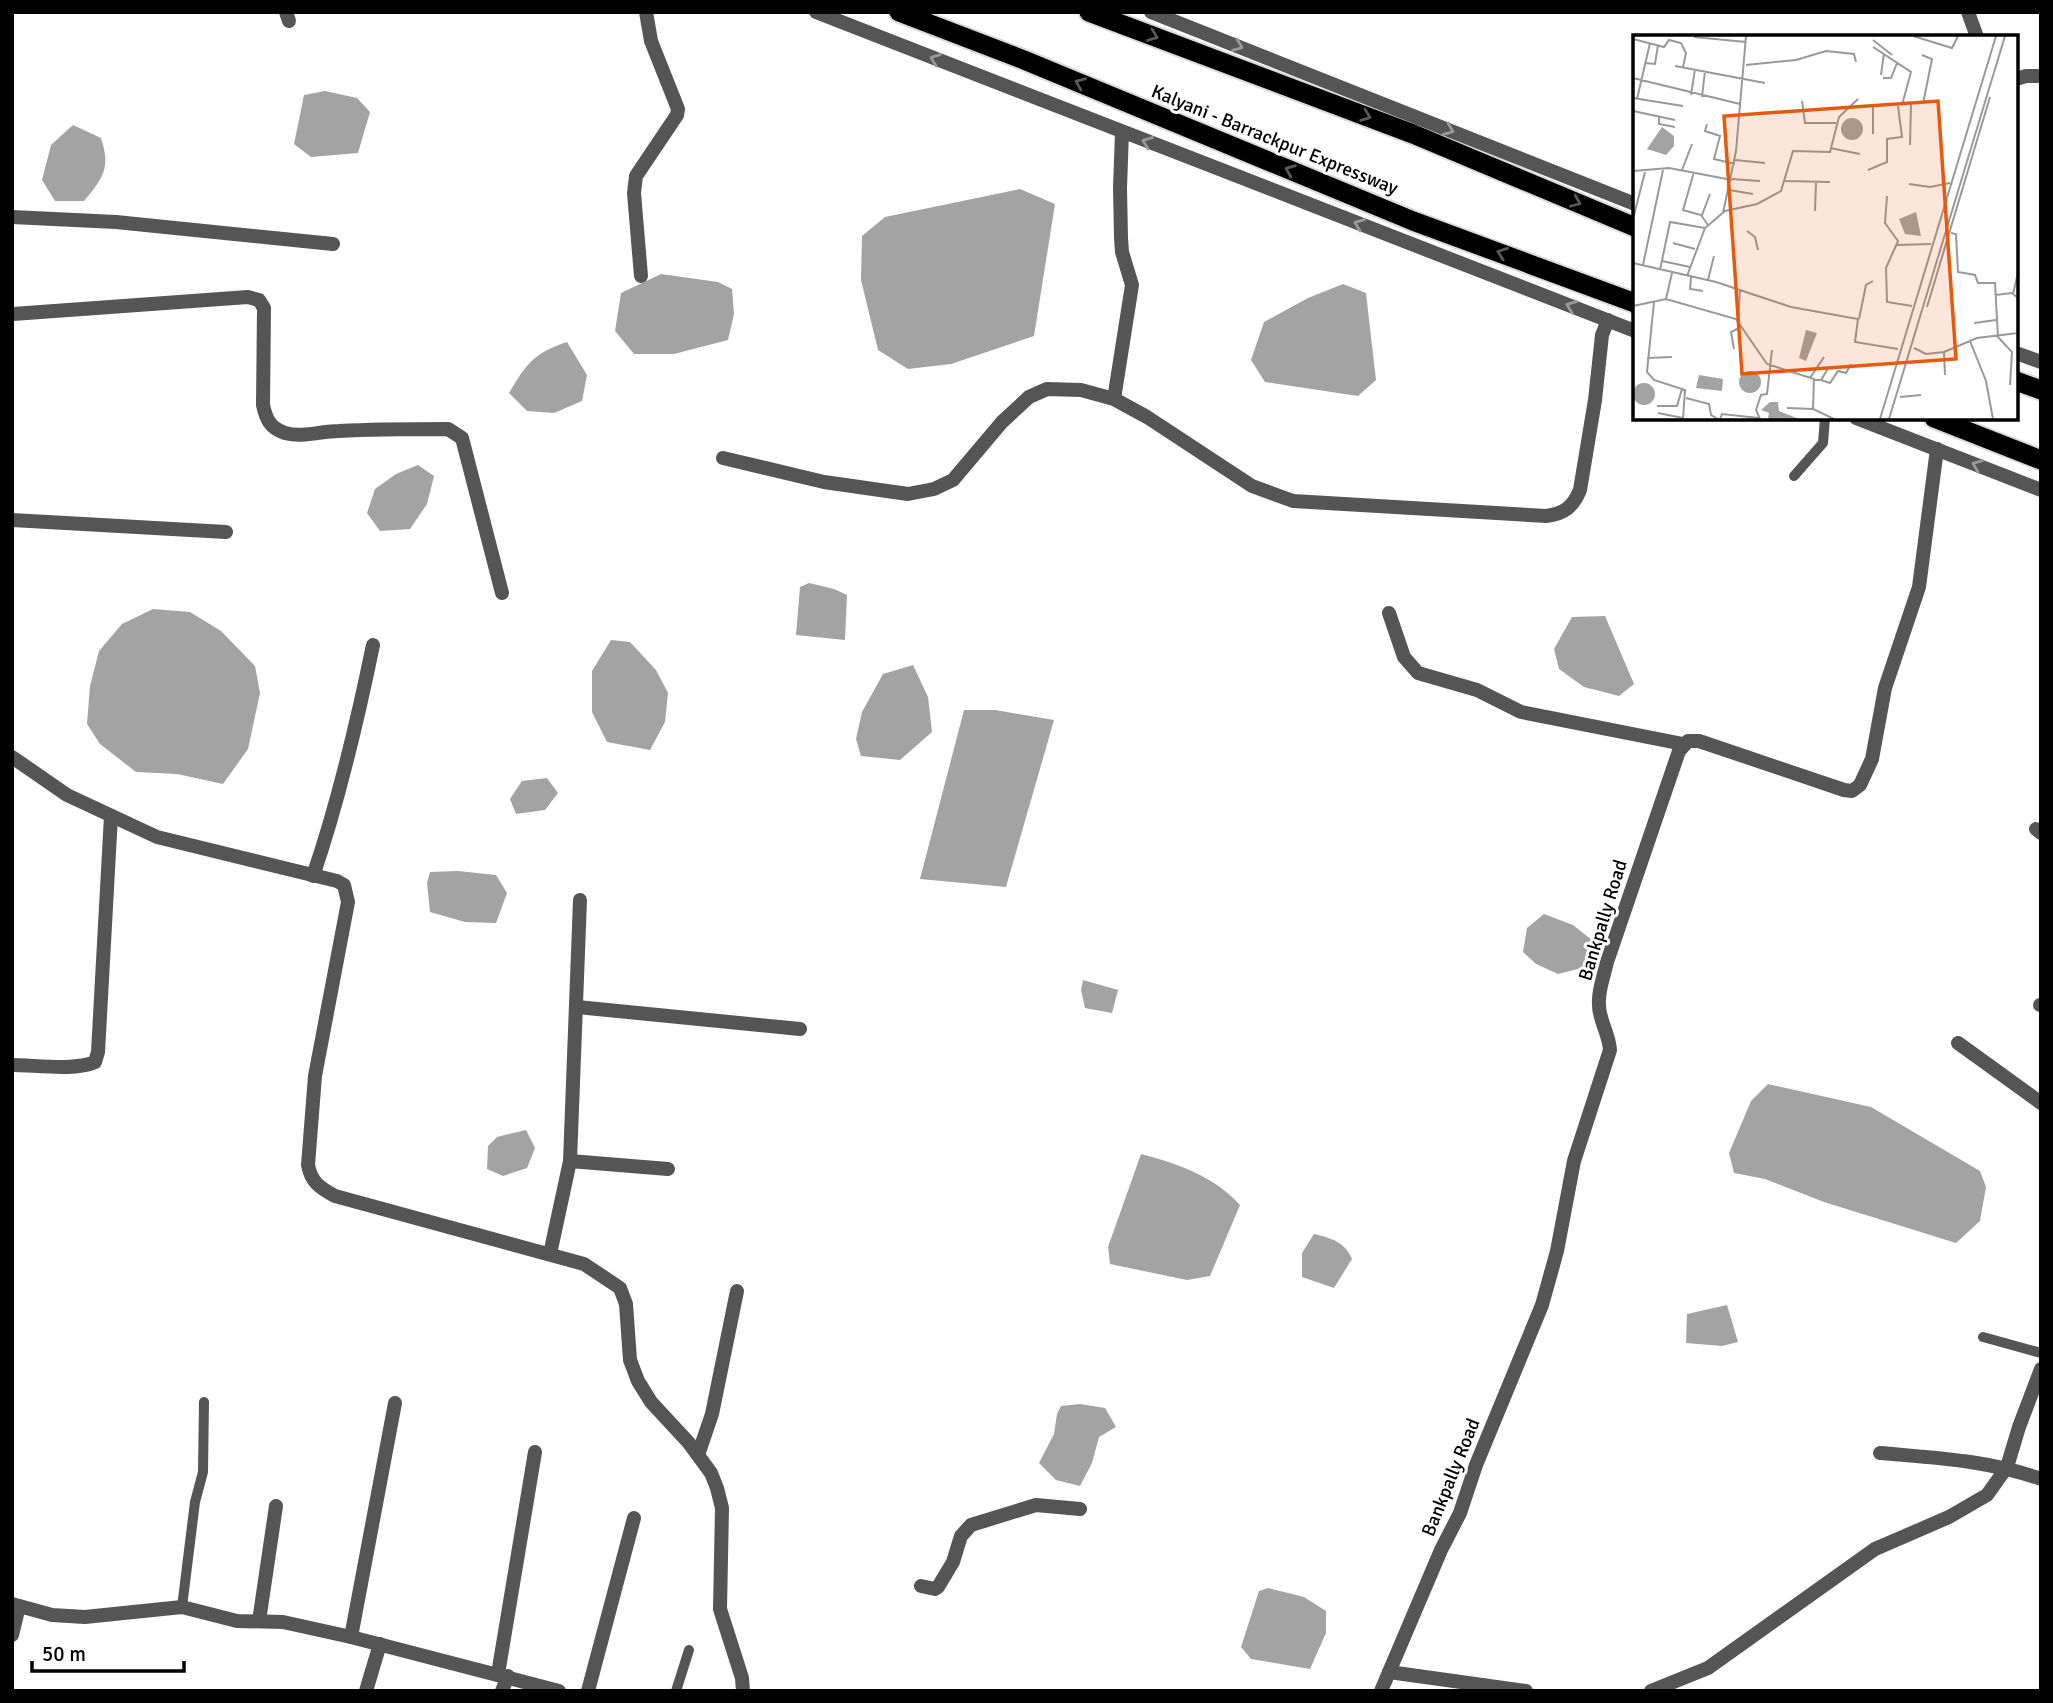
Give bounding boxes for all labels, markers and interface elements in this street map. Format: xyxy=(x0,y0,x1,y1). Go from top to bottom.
one-way arrow xyxy=(1146,28,1158,42)
inset map xyxy=(1633,35,2018,420)
one-way arrow xyxy=(1231,38,1243,52)
one-way arrow xyxy=(930,53,942,67)
one-way arrow xyxy=(1075,78,1087,92)
street label: Kalyani - Barrackpur Expressway xyxy=(1148,79,1402,201)
one-way arrow xyxy=(1359,108,1371,122)
one-way arrow xyxy=(1442,122,1454,136)
one-way arrow xyxy=(1142,136,1154,150)
one-way arrow xyxy=(1285,164,1298,178)
one-way arrow xyxy=(1570,194,1582,208)
one-way arrow xyxy=(1353,218,1366,232)
one-way arrow xyxy=(1496,248,1508,262)
one-way arrow xyxy=(1566,301,1578,315)
one-way arrow xyxy=(1972,459,1984,473)
street label: Bankpally Road xyxy=(1573,857,1633,984)
street label: Bankpally Road xyxy=(1416,1415,1486,1540)
scale bar xyxy=(32,1630,184,1674)
text: 50 m xyxy=(42,1641,86,1667)

